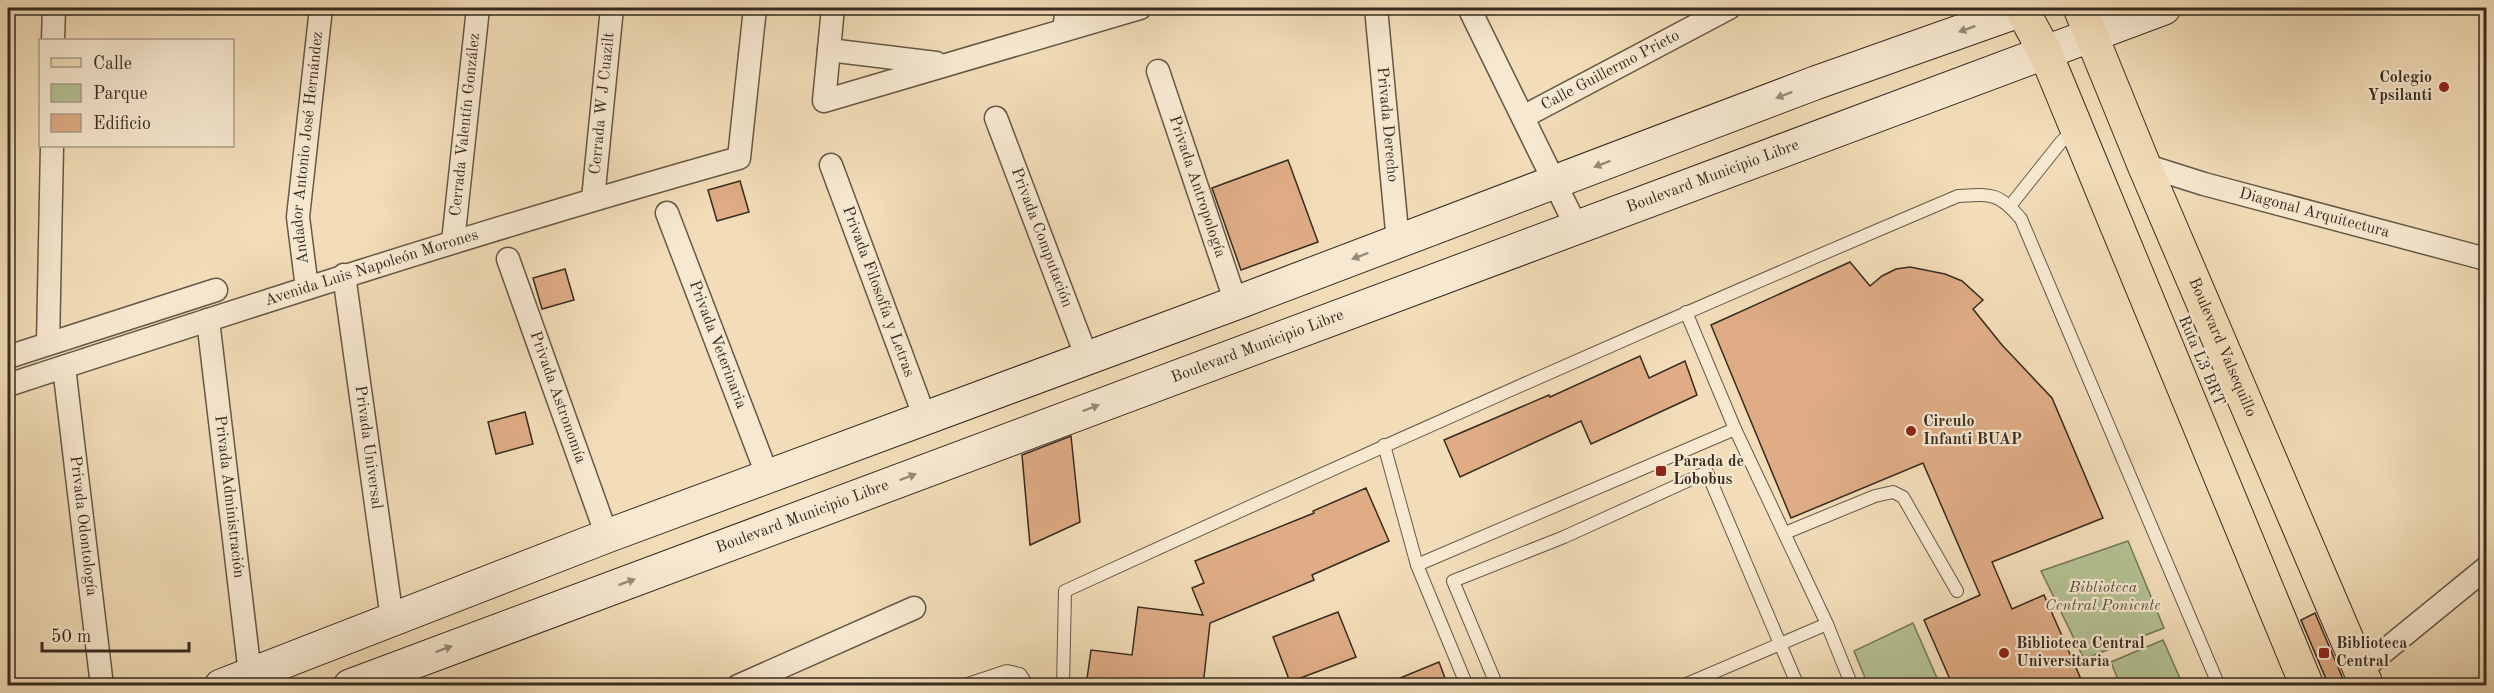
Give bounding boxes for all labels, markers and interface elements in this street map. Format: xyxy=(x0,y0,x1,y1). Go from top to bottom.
one-way arrow xyxy=(1958,25,1976,35)
street label: Calle Guillermo Prieto xyxy=(1539,28,1682,114)
street label: Andador Antonio José Hernández xyxy=(290,31,326,265)
street label: Cerrada W J Cuazilt xyxy=(587,31,618,175)
street label: Cerrada Valentín González xyxy=(448,32,483,217)
legend xyxy=(39,39,234,147)
text: Calle xyxy=(93,55,132,73)
street label: Privada Derecho xyxy=(1374,66,1400,183)
place label: Colegio Ypsilanti xyxy=(2367,70,2432,104)
marker: Colegio Ypsilanti xyxy=(2437,80,2451,94)
text: Parque xyxy=(93,85,148,103)
one-way arrow xyxy=(1775,91,1793,101)
street label: Privada Antropología xyxy=(1166,114,1228,260)
text: Edificio xyxy=(93,115,151,133)
street label: Boulevard Municipio Libre xyxy=(1624,137,1801,216)
one-way arrow xyxy=(1592,160,1610,170)
street label: Privada Computación xyxy=(1008,166,1075,310)
street label: Diagonal Arquitectura xyxy=(2237,186,2391,241)
street label: Privada Filosofía y Letras xyxy=(839,204,917,379)
street label: Avenida Luis Napoleón Morones xyxy=(263,227,481,309)
one-way arrow xyxy=(1351,251,1369,261)
street label: Boulevard Valsequillo xyxy=(2185,275,2259,419)
street label: Privada Veterinaria xyxy=(686,278,749,411)
street label: Boulevard Municipio Libre xyxy=(1169,307,1346,386)
street label: Ruta L3 BRT xyxy=(2175,314,2227,408)
street label: Privada Astronomía xyxy=(527,329,588,466)
street label: Privada Universal xyxy=(352,384,385,510)
one-way arrow xyxy=(1082,403,1100,412)
street label: Privada Administración xyxy=(211,414,247,579)
place label: Circulo Infanti BUAP xyxy=(1923,414,2022,448)
marker: Circulo Infanti BUAP xyxy=(1904,424,1918,438)
place label: Parada de Lobobus xyxy=(1673,454,1744,488)
street label: Privada Odontología xyxy=(67,455,99,597)
marker: Parada de Lobobus xyxy=(1654,464,1668,478)
one-way arrow xyxy=(899,471,917,481)
street label: Boulevard Municipio Libre xyxy=(714,477,891,556)
one-way arrow xyxy=(618,576,636,586)
park label: Biblioteca Central Poniente xyxy=(2045,580,2161,614)
scale bar xyxy=(42,615,189,653)
text: 50 m xyxy=(51,628,91,646)
place label: Biblioteca Central Universitaria xyxy=(2016,636,2145,670)
place label: Biblioteca Central xyxy=(2336,636,2407,670)
one-way arrow xyxy=(435,644,453,653)
marker: Biblioteca Central Universitaria xyxy=(1997,646,2011,660)
marker: Biblioteca Central xyxy=(2317,646,2331,660)

